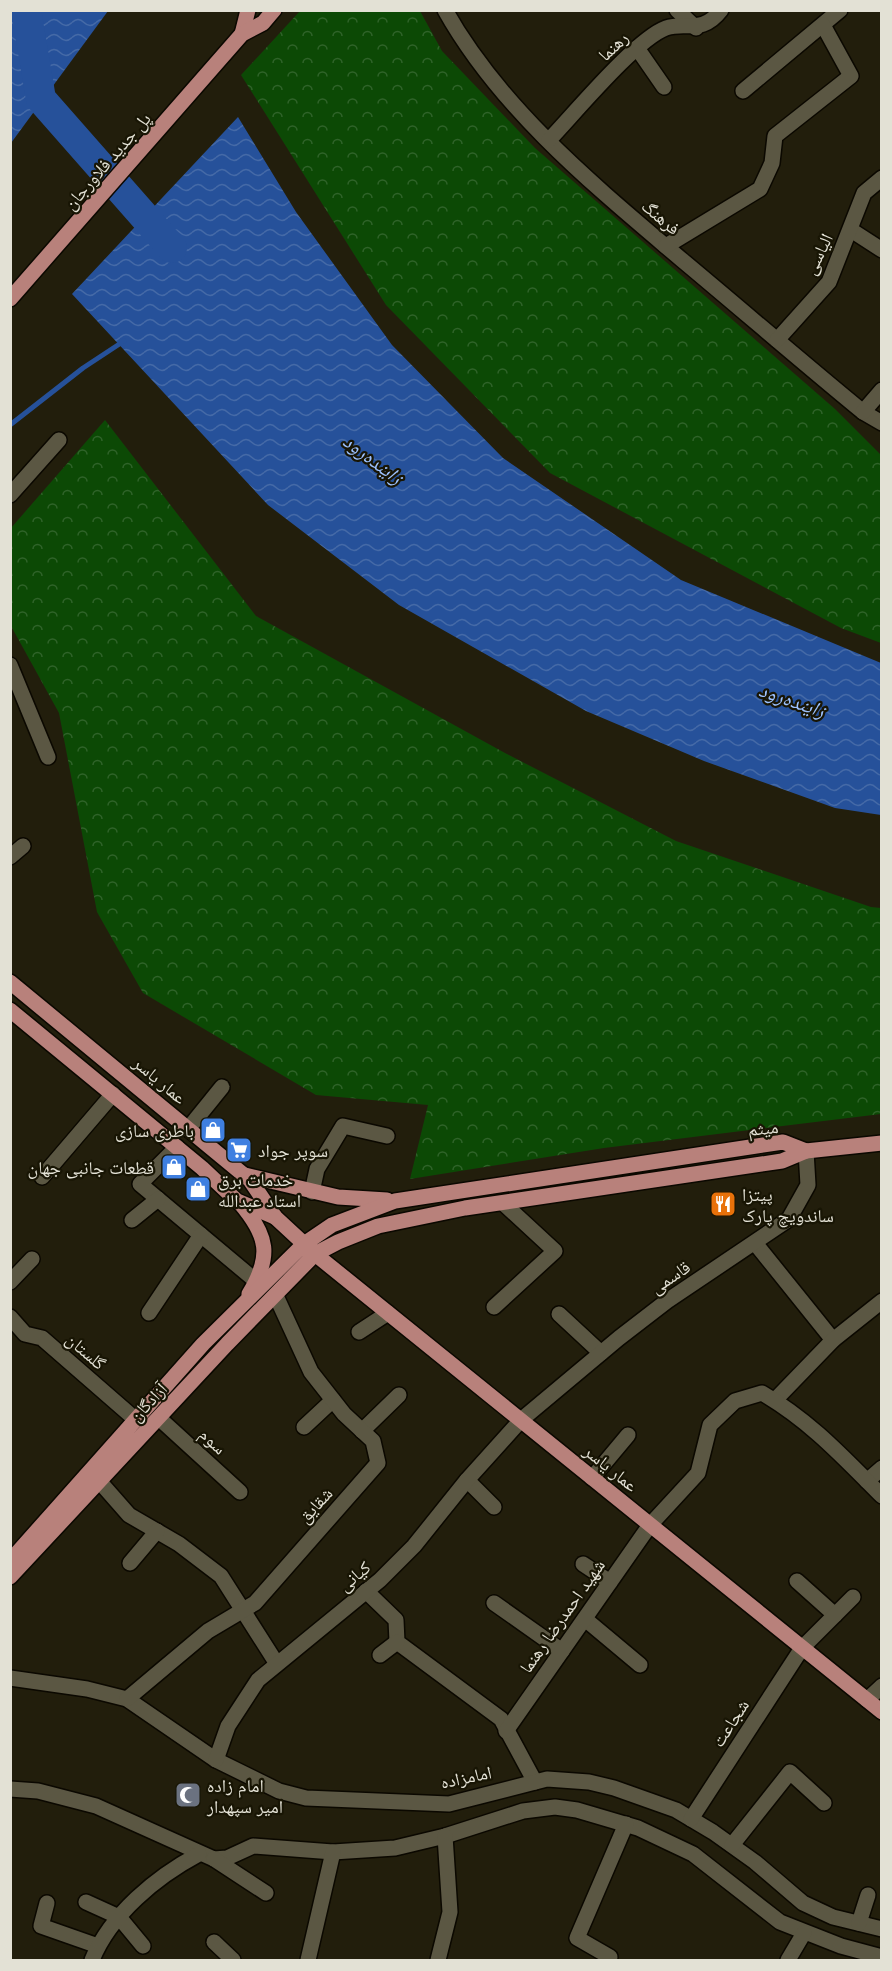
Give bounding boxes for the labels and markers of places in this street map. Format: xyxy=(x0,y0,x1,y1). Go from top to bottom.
shop icon: باطری سازی xyxy=(198,1115,228,1145)
place label: باطری سازی xyxy=(115,1119,194,1142)
supermarket icon: سوپر جواد xyxy=(224,1135,254,1165)
place label: سوپر جواد xyxy=(258,1139,328,1162)
shop icon: قطعات جانبی جهان xyxy=(159,1152,189,1182)
place label: قطعات جانبی جهان xyxy=(28,1156,154,1179)
place label: خدمات برق استاد عبدالله xyxy=(218,1168,301,1212)
shop icon: خدمات برق استاد عبدالله xyxy=(183,1174,213,1204)
place label: پیتزا ساندویچ پارک xyxy=(742,1183,834,1228)
restaurant icon: پیتزا ساندویچ پارک xyxy=(708,1189,738,1219)
place label: امام زاده امیر سپهدار xyxy=(206,1774,283,1818)
mosque icon: امام زاده امیر سپهدار xyxy=(173,1780,203,1810)

